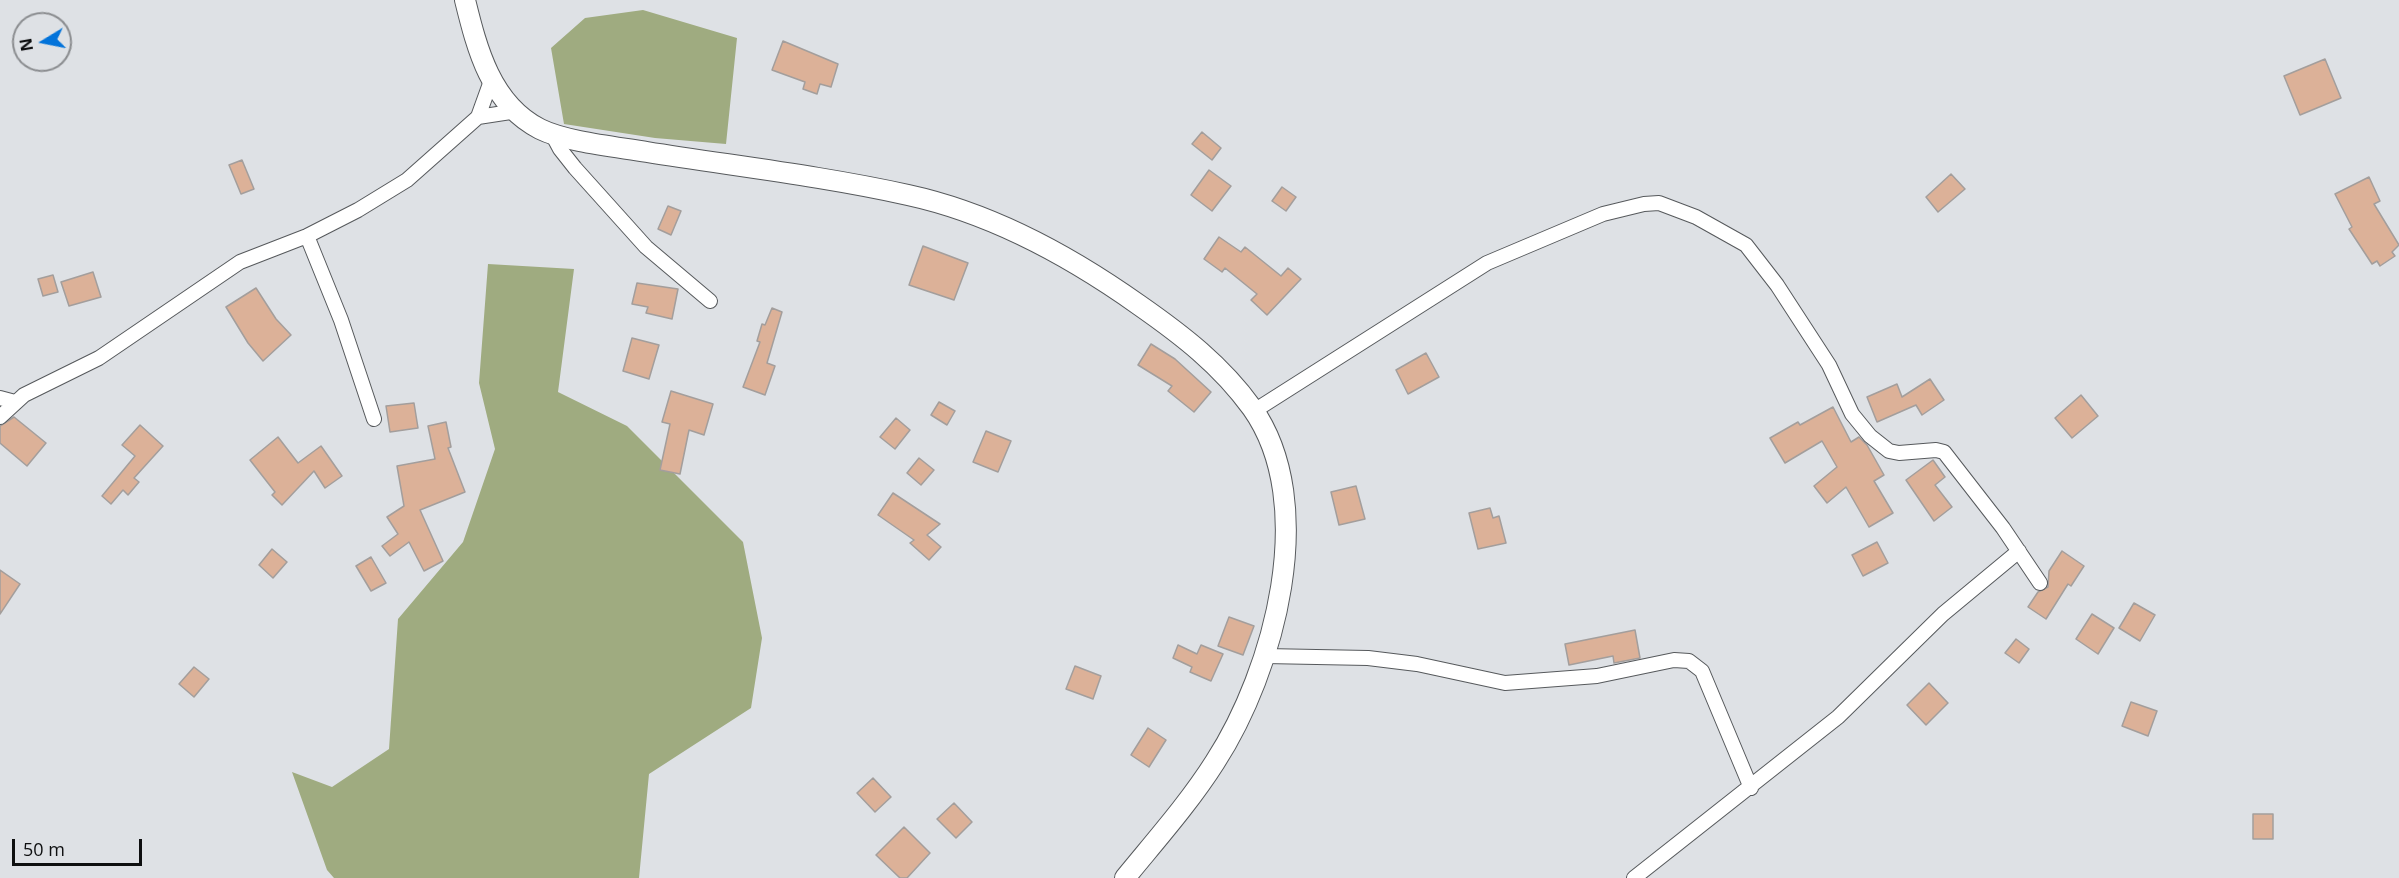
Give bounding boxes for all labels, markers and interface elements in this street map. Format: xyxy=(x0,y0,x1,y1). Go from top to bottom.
north arrow xyxy=(12,12,72,72)
text: N xyxy=(14,36,38,53)
scale bar xyxy=(15,827,146,865)
text: 50 m xyxy=(23,837,65,861)

